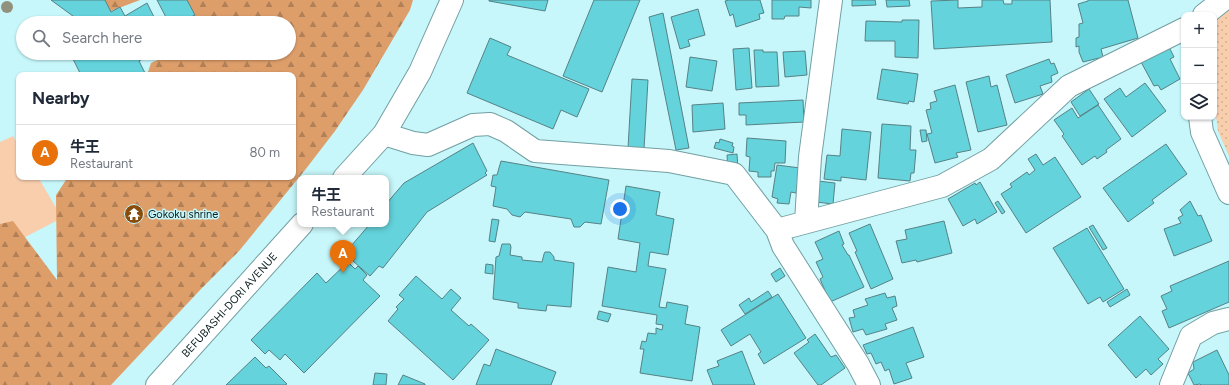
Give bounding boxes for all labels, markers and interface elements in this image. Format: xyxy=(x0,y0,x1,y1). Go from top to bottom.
map controls xyxy=(1181,12,1217,120)
button: + xyxy=(1181,12,1217,48)
search box xyxy=(16,16,296,60)
icon: search xyxy=(30,27,52,49)
text: Search here xyxy=(62,29,142,47)
button: − xyxy=(1181,48,1217,84)
button: layers xyxy=(1181,84,1217,120)
text: Nearby xyxy=(32,88,90,108)
text: 牛王 xyxy=(70,138,100,156)
text: A xyxy=(40,145,50,160)
text: 80 m xyxy=(249,145,280,160)
text: Restaurant xyxy=(70,156,133,171)
popup xyxy=(297,175,389,227)
text: 牛王 xyxy=(311,186,341,204)
your location xyxy=(610,199,630,219)
temple icon: Gokoku shrine xyxy=(123,203,145,225)
text: Restaurant xyxy=(311,204,375,219)
place label: Gokoku shrine xyxy=(148,208,218,221)
pin: A xyxy=(330,240,356,273)
street label: BEFUBASHI-DORI AVENUE xyxy=(179,250,280,360)

